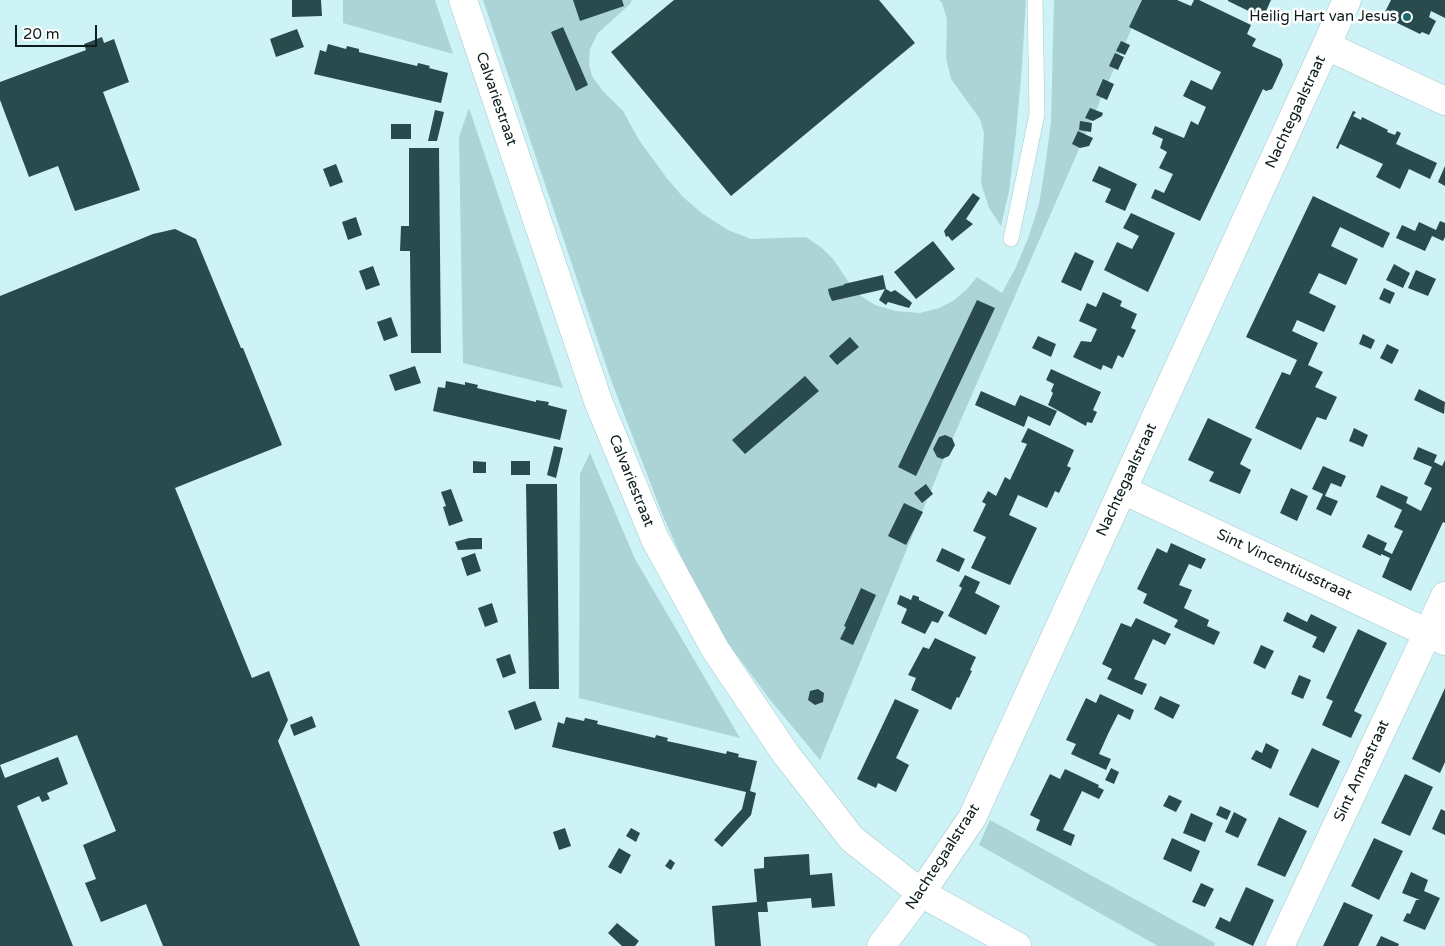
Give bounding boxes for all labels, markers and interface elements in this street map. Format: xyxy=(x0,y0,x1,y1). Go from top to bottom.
place label: Heilig Hart van Jesus xyxy=(1249,8,1397,26)
marker: Heilig Hart van Jesus xyxy=(1401,11,1413,23)
scale bar xyxy=(18,15,100,47)
text: 20 m xyxy=(23,25,60,43)
street label: Calvariestraat xyxy=(472,50,520,148)
street label: Nachtegaalstraat xyxy=(1262,53,1330,171)
street label: Nachtegaalstraat xyxy=(1093,421,1161,539)
street label: Calvariestraat xyxy=(604,432,658,530)
street label: Sint Vincentiusstraat xyxy=(1214,526,1354,604)
street label: Sint Annastraat xyxy=(1331,717,1393,825)
street label: Nachtegaalstraat xyxy=(902,801,984,913)

